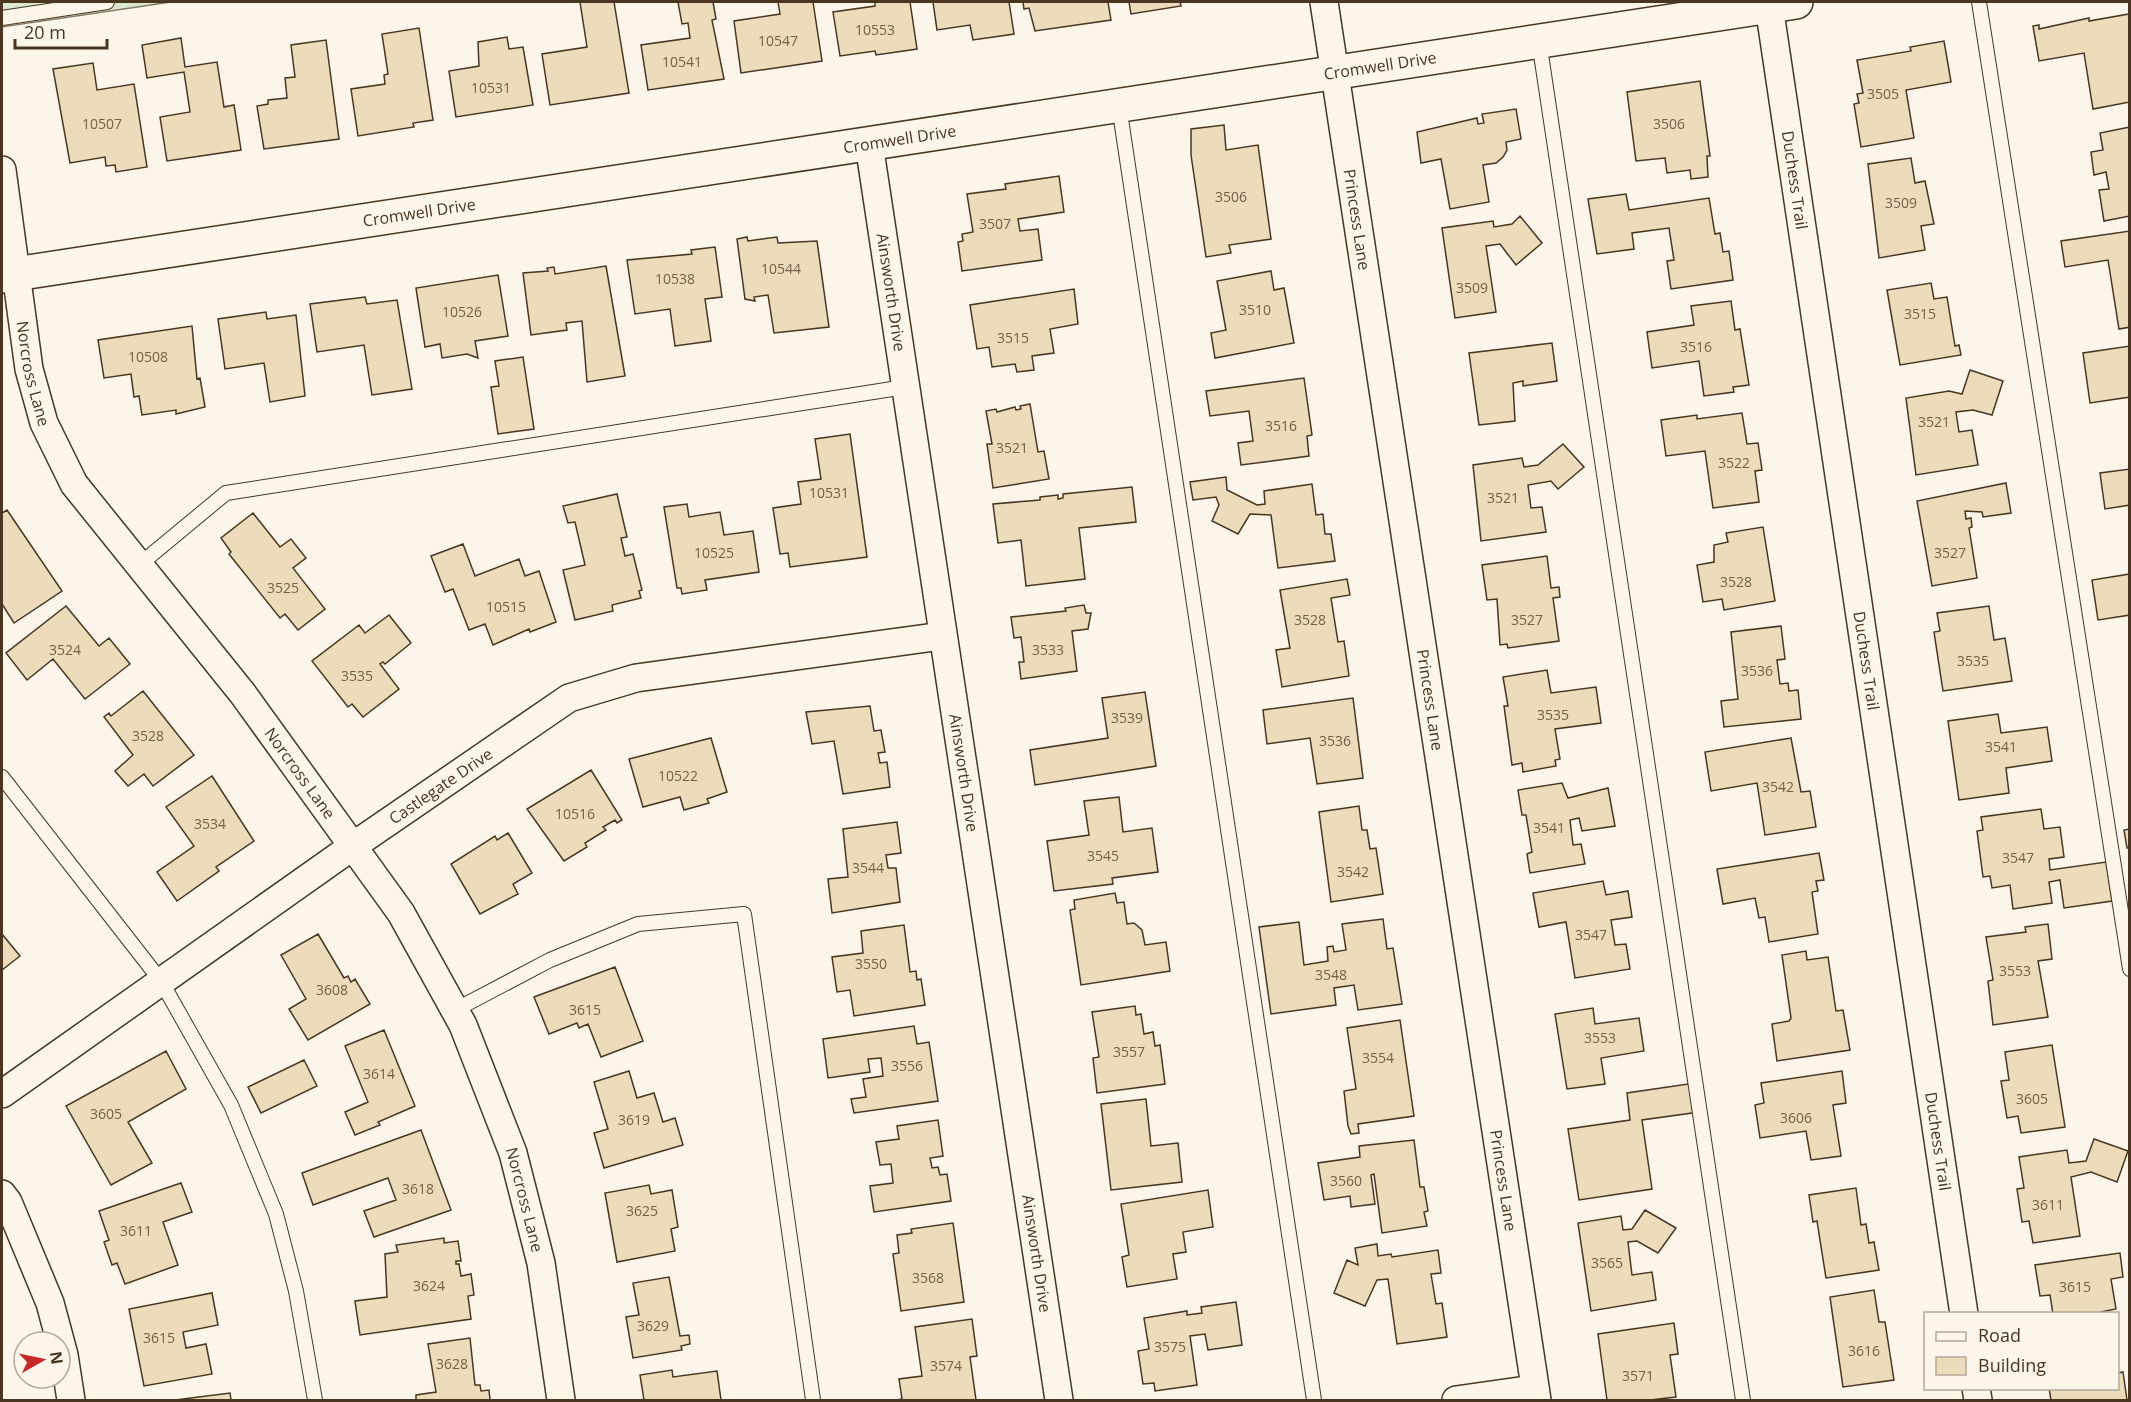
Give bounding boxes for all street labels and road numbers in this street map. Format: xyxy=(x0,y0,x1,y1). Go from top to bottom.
street label: Cromwell Drive xyxy=(1322,46,1438,85)
street label: Cromwell Drive xyxy=(842,119,958,158)
street label: Duchess Trail xyxy=(1777,129,1813,231)
street label: Princess Lane xyxy=(1339,167,1376,272)
street label: Cromwell Drive xyxy=(361,193,477,232)
street label: Ainsworth Drive xyxy=(872,232,911,353)
street label: Norcross Lane xyxy=(12,319,55,429)
street label: Duchess Trail xyxy=(1848,610,1885,712)
street label: Princess Lane xyxy=(1412,648,1449,752)
street label: Ainsworth Drive xyxy=(944,712,984,833)
street label: Norcross Lane xyxy=(260,723,340,823)
street label: Castlegate Drive xyxy=(385,743,497,829)
street label: Duchess Trail xyxy=(1920,1091,1957,1192)
street label: Princess Lane xyxy=(1485,1128,1522,1233)
street label: Norcross Lane xyxy=(501,1145,549,1254)
street label: Ainsworth Drive xyxy=(1017,1193,1057,1314)

